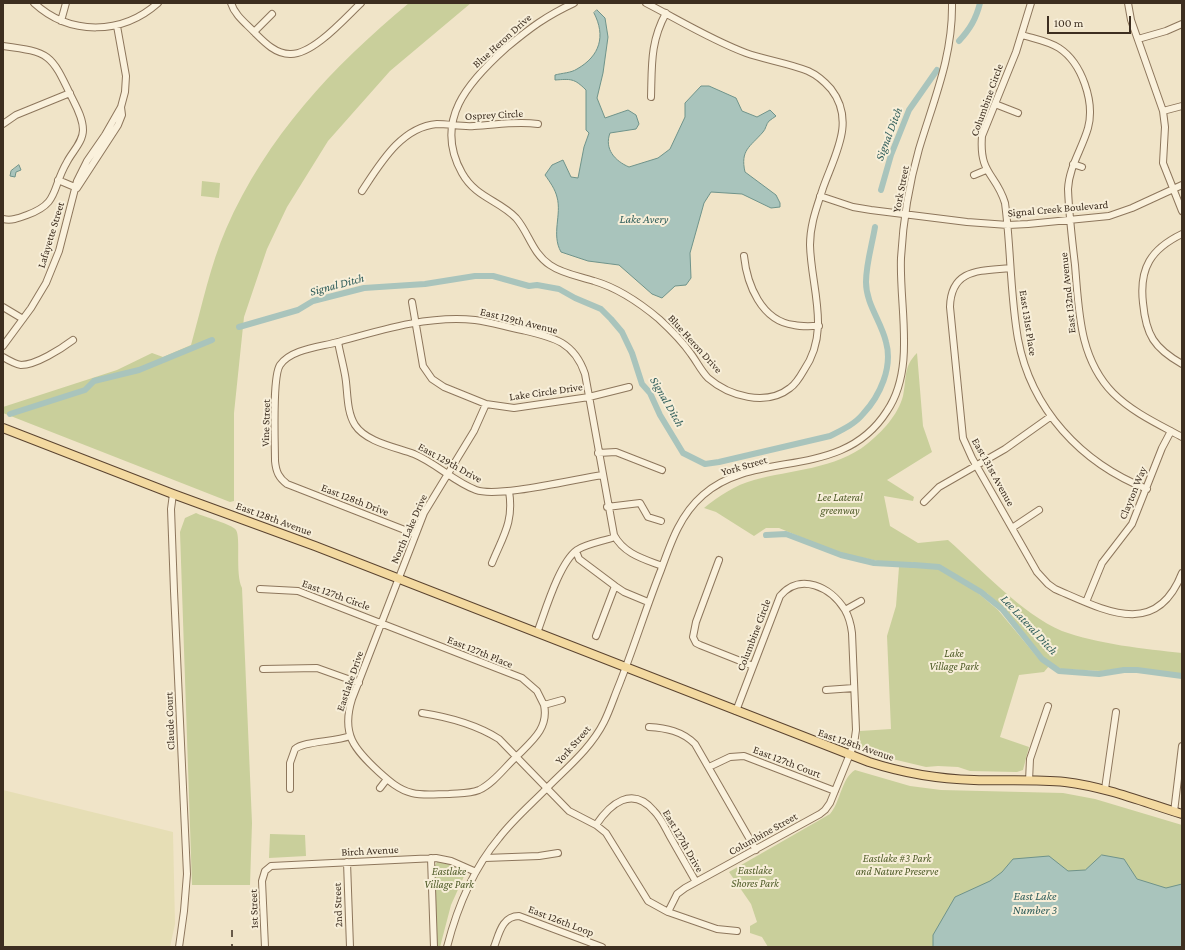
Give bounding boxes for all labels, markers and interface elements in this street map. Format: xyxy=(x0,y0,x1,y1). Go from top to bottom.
scale bar xyxy=(1049,8,1133,34)
street label: Blue Heron Drive xyxy=(470,11,534,71)
text: 100 m xyxy=(1054,16,1083,30)
street label: Columbine Circle xyxy=(968,62,1006,138)
water label: Signal Ditch xyxy=(872,105,906,163)
street label: Osprey Circle xyxy=(465,107,523,123)
street label: York Street xyxy=(890,164,912,214)
street label: Signal Creek Boulevard xyxy=(1007,198,1109,220)
street label: Lafayette Street xyxy=(35,200,67,270)
water label: Lake Avery xyxy=(619,212,669,226)
street label: East 132nd Avenue xyxy=(1057,252,1079,334)
water label: Signal Ditch xyxy=(308,271,366,299)
street label: East 131st Place xyxy=(1016,289,1040,357)
street label: East 129th Avenue xyxy=(479,305,559,337)
street label: Blue Heron Drive xyxy=(665,312,725,376)
water label: Signal Ditch xyxy=(647,374,687,430)
street label: Lake Circle Drive xyxy=(508,380,584,404)
street label: Vine Street xyxy=(259,399,273,447)
street label: East 131st Avenue xyxy=(969,436,1017,508)
street label: East 129th Drive xyxy=(416,440,484,486)
street label: York Street xyxy=(719,453,769,479)
street label: Clayton Way xyxy=(1116,464,1150,522)
street label: East 128th Drive xyxy=(319,481,391,519)
park label: Lee Lateral greenway xyxy=(817,491,863,517)
street label: North Lake Drive xyxy=(388,492,430,566)
street label: East 128th Avenue xyxy=(234,499,314,539)
street label: East 127th Circle xyxy=(300,577,372,613)
water label: Lee Lateral Ditch xyxy=(998,592,1060,658)
street label: Columbine Circle xyxy=(734,597,774,673)
street label: East 127th Place xyxy=(445,633,515,671)
park label: Lake Village Park xyxy=(929,647,979,673)
street label: Eastlake Drive xyxy=(334,649,366,713)
street label: Claude Court xyxy=(162,692,178,750)
street label: York Street xyxy=(552,723,594,767)
street label: East 128th Avenue xyxy=(816,726,896,764)
street label: East 127th Court xyxy=(751,743,823,781)
street label: East 127th Drive xyxy=(660,807,706,875)
street label: Columbine Street xyxy=(726,810,800,858)
street label: Birch Avenue xyxy=(341,843,399,859)
park label: Eastlake #3 Park and Nature Preserve xyxy=(856,852,938,878)
park label: Eastlake Shores Park xyxy=(731,864,779,890)
park label: Eastlake Village Park xyxy=(424,865,474,891)
street label: 2nd Street xyxy=(331,882,345,928)
street label: 1st Street xyxy=(247,889,261,929)
water label: East Lake Number 3 xyxy=(1013,889,1057,917)
street label: East 126th Loop xyxy=(526,902,596,940)

